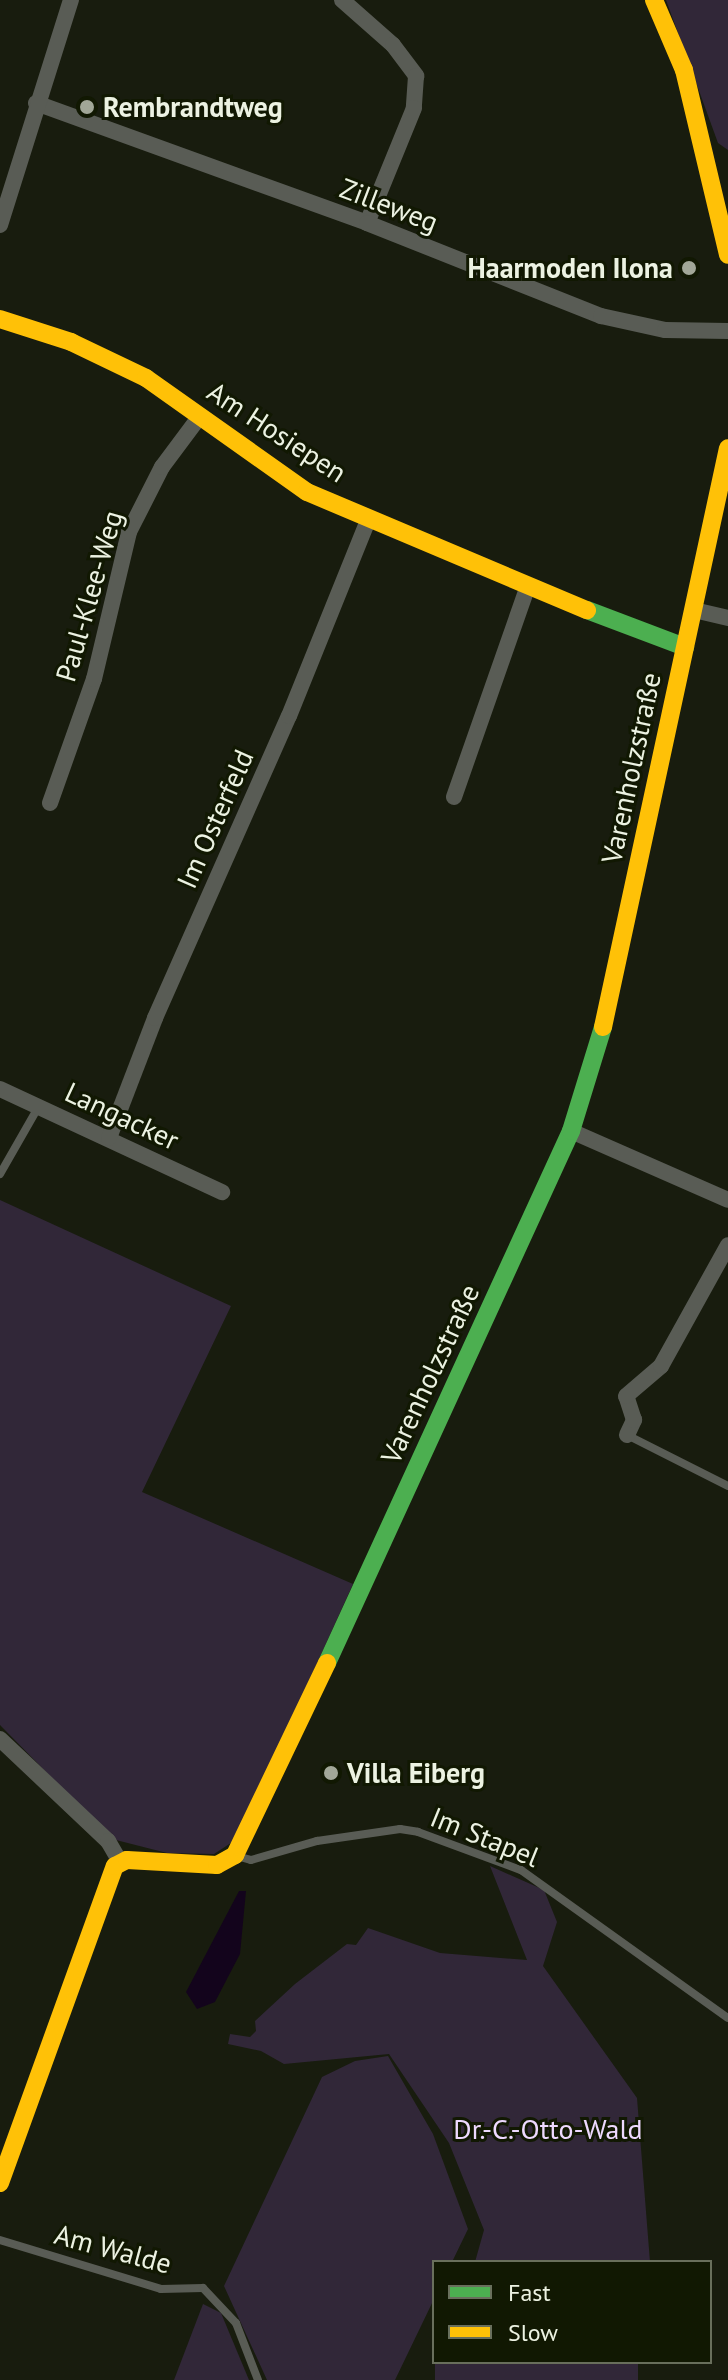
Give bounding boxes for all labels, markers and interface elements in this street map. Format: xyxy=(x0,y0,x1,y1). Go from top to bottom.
place label: Rembrandtweg xyxy=(103,90,283,124)
marker: Rembrandtweg xyxy=(78,98,96,116)
street label: Zilleweg xyxy=(335,171,443,239)
place label: Haarmoden Ilona xyxy=(468,251,673,285)
marker: Haarmoden Ilona xyxy=(680,259,698,277)
street label: Am Hosiepen xyxy=(201,375,353,489)
street label: Paul-Klee-Weg xyxy=(49,507,129,685)
street label: Varenholzstraße xyxy=(594,670,668,866)
street label: Im Osterfeld xyxy=(169,744,261,894)
street label: Langacker xyxy=(60,1075,184,1157)
street label: Varenholzstraße xyxy=(374,1279,486,1469)
place label: Villa Eiberg xyxy=(347,1756,485,1790)
marker: Villa Eiberg xyxy=(322,1764,340,1782)
street label: Im Stapel xyxy=(426,1800,544,1874)
park label: Dr.-C.-Otto-Wald xyxy=(453,2112,643,2146)
street label: Am Walde xyxy=(51,2217,175,2281)
legend xyxy=(432,2260,712,2364)
text: Fast xyxy=(508,2277,551,2308)
text: Slow xyxy=(508,2317,558,2348)

